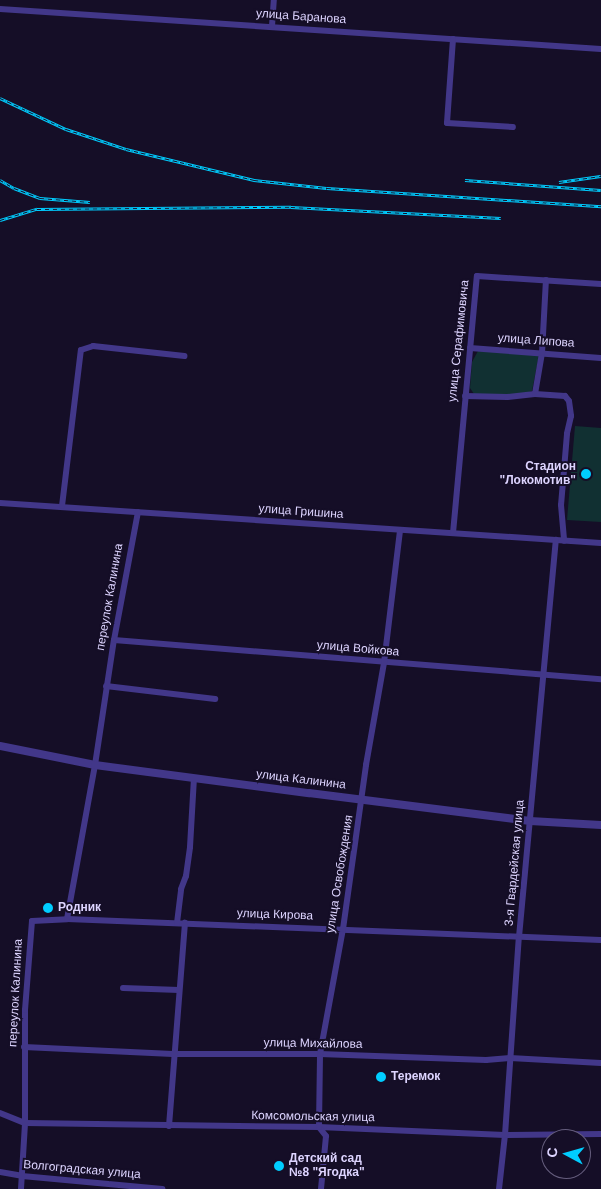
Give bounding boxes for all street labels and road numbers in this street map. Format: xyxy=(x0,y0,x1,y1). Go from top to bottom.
street label: улица Баранова xyxy=(255,7,347,27)
street label: улица Серафимовича xyxy=(445,279,473,403)
street label: улица Липова xyxy=(497,331,575,351)
street label: улица Гришина xyxy=(258,502,344,522)
street label: переулок Калинина xyxy=(93,542,127,652)
street label: улица Войкова xyxy=(316,638,400,660)
street label: улица Калинина xyxy=(255,767,347,793)
street label: 3-я Гвардейская улица xyxy=(502,799,528,927)
street label: улица Освобождения xyxy=(324,814,356,934)
street label: улица Кирова xyxy=(237,906,313,924)
street label: переулок Калинина xyxy=(6,938,26,1048)
street label: улица Михайлова xyxy=(263,1036,363,1052)
street label: Комсомольская улица xyxy=(251,1109,375,1125)
street label: Волгоградская улица xyxy=(23,1158,141,1182)

